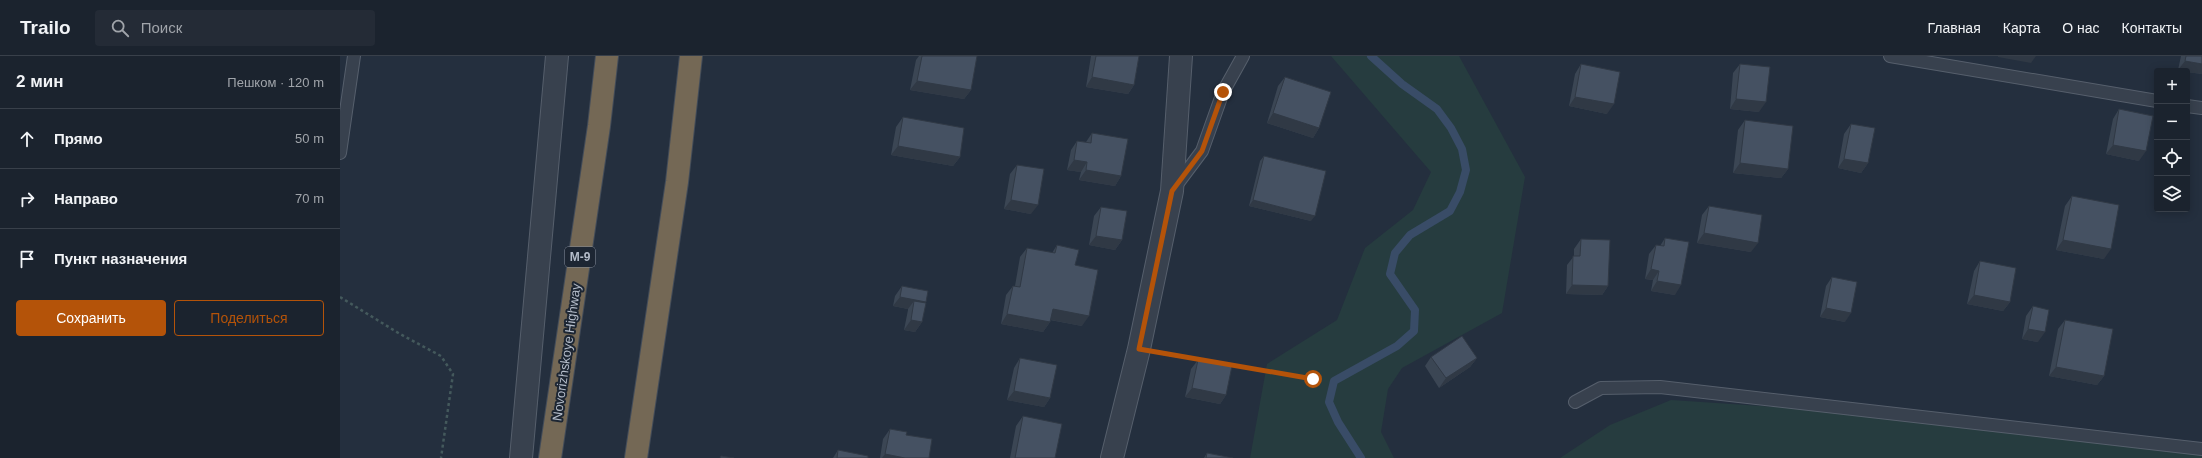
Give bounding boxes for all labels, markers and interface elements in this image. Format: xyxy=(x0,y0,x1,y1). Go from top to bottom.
search box xyxy=(95,10,375,46)
text: Trailo xyxy=(20,17,71,38)
icon: search xyxy=(109,17,131,39)
text: Поиск xyxy=(141,19,182,36)
text: Главная xyxy=(1927,20,1981,36)
text: Карта xyxy=(2003,20,2040,36)
text: О нас xyxy=(2062,20,2100,36)
text: Контакты xyxy=(2122,20,2182,36)
map controls xyxy=(2154,68,2190,212)
button: + xyxy=(2154,68,2190,104)
text: 2 мин xyxy=(16,72,63,91)
text: Пешком · 120 m xyxy=(227,75,324,90)
route end xyxy=(1214,83,1232,101)
button: − xyxy=(2154,104,2190,140)
icon: ahead xyxy=(16,128,38,150)
text: Прямо xyxy=(54,130,103,147)
text: 50 m xyxy=(295,131,324,146)
button: locate xyxy=(2154,140,2190,176)
button: layers xyxy=(2154,176,2190,212)
icon: right xyxy=(16,188,38,210)
text: Направо xyxy=(54,190,118,207)
text: 70 m xyxy=(295,191,324,206)
road number: М-9 xyxy=(565,247,595,267)
icon: arrive xyxy=(16,248,38,270)
text: Пункт назначения xyxy=(54,250,187,267)
street label: Novorizhskoye Highway xyxy=(549,282,584,422)
button: Сохранить xyxy=(16,300,166,336)
button: Поделиться xyxy=(174,300,324,336)
route start xyxy=(1304,370,1322,388)

